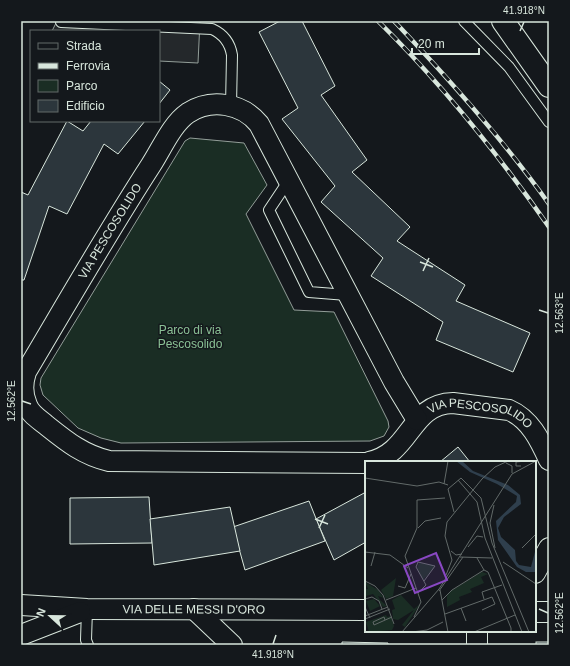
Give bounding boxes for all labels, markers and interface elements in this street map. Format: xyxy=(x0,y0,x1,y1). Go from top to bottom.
text: 41.918°N xyxy=(503,5,545,16)
legend xyxy=(30,30,160,122)
scale bar xyxy=(412,30,479,56)
text: 20 m xyxy=(418,37,445,51)
text: Strada xyxy=(66,39,102,53)
text: Ferrovia xyxy=(66,59,110,73)
text: Parco xyxy=(66,79,98,93)
text: Edificio xyxy=(66,99,105,113)
street label: VIA PESCOSOLIDO xyxy=(75,181,144,282)
text: 12.563°E xyxy=(554,292,565,334)
park label: Parco di via Pescosolido xyxy=(158,323,223,351)
text: 12.562°E xyxy=(6,380,17,422)
street label: VIA PESCOSOLIDO xyxy=(425,396,535,431)
inset map xyxy=(365,461,536,632)
text: 12.562°E xyxy=(554,592,565,634)
north arrow xyxy=(30,596,70,636)
street label: VIA DELLE MESSI D'ORO xyxy=(123,602,265,617)
text: N xyxy=(34,606,48,618)
text: 41.918°N xyxy=(252,649,294,660)

